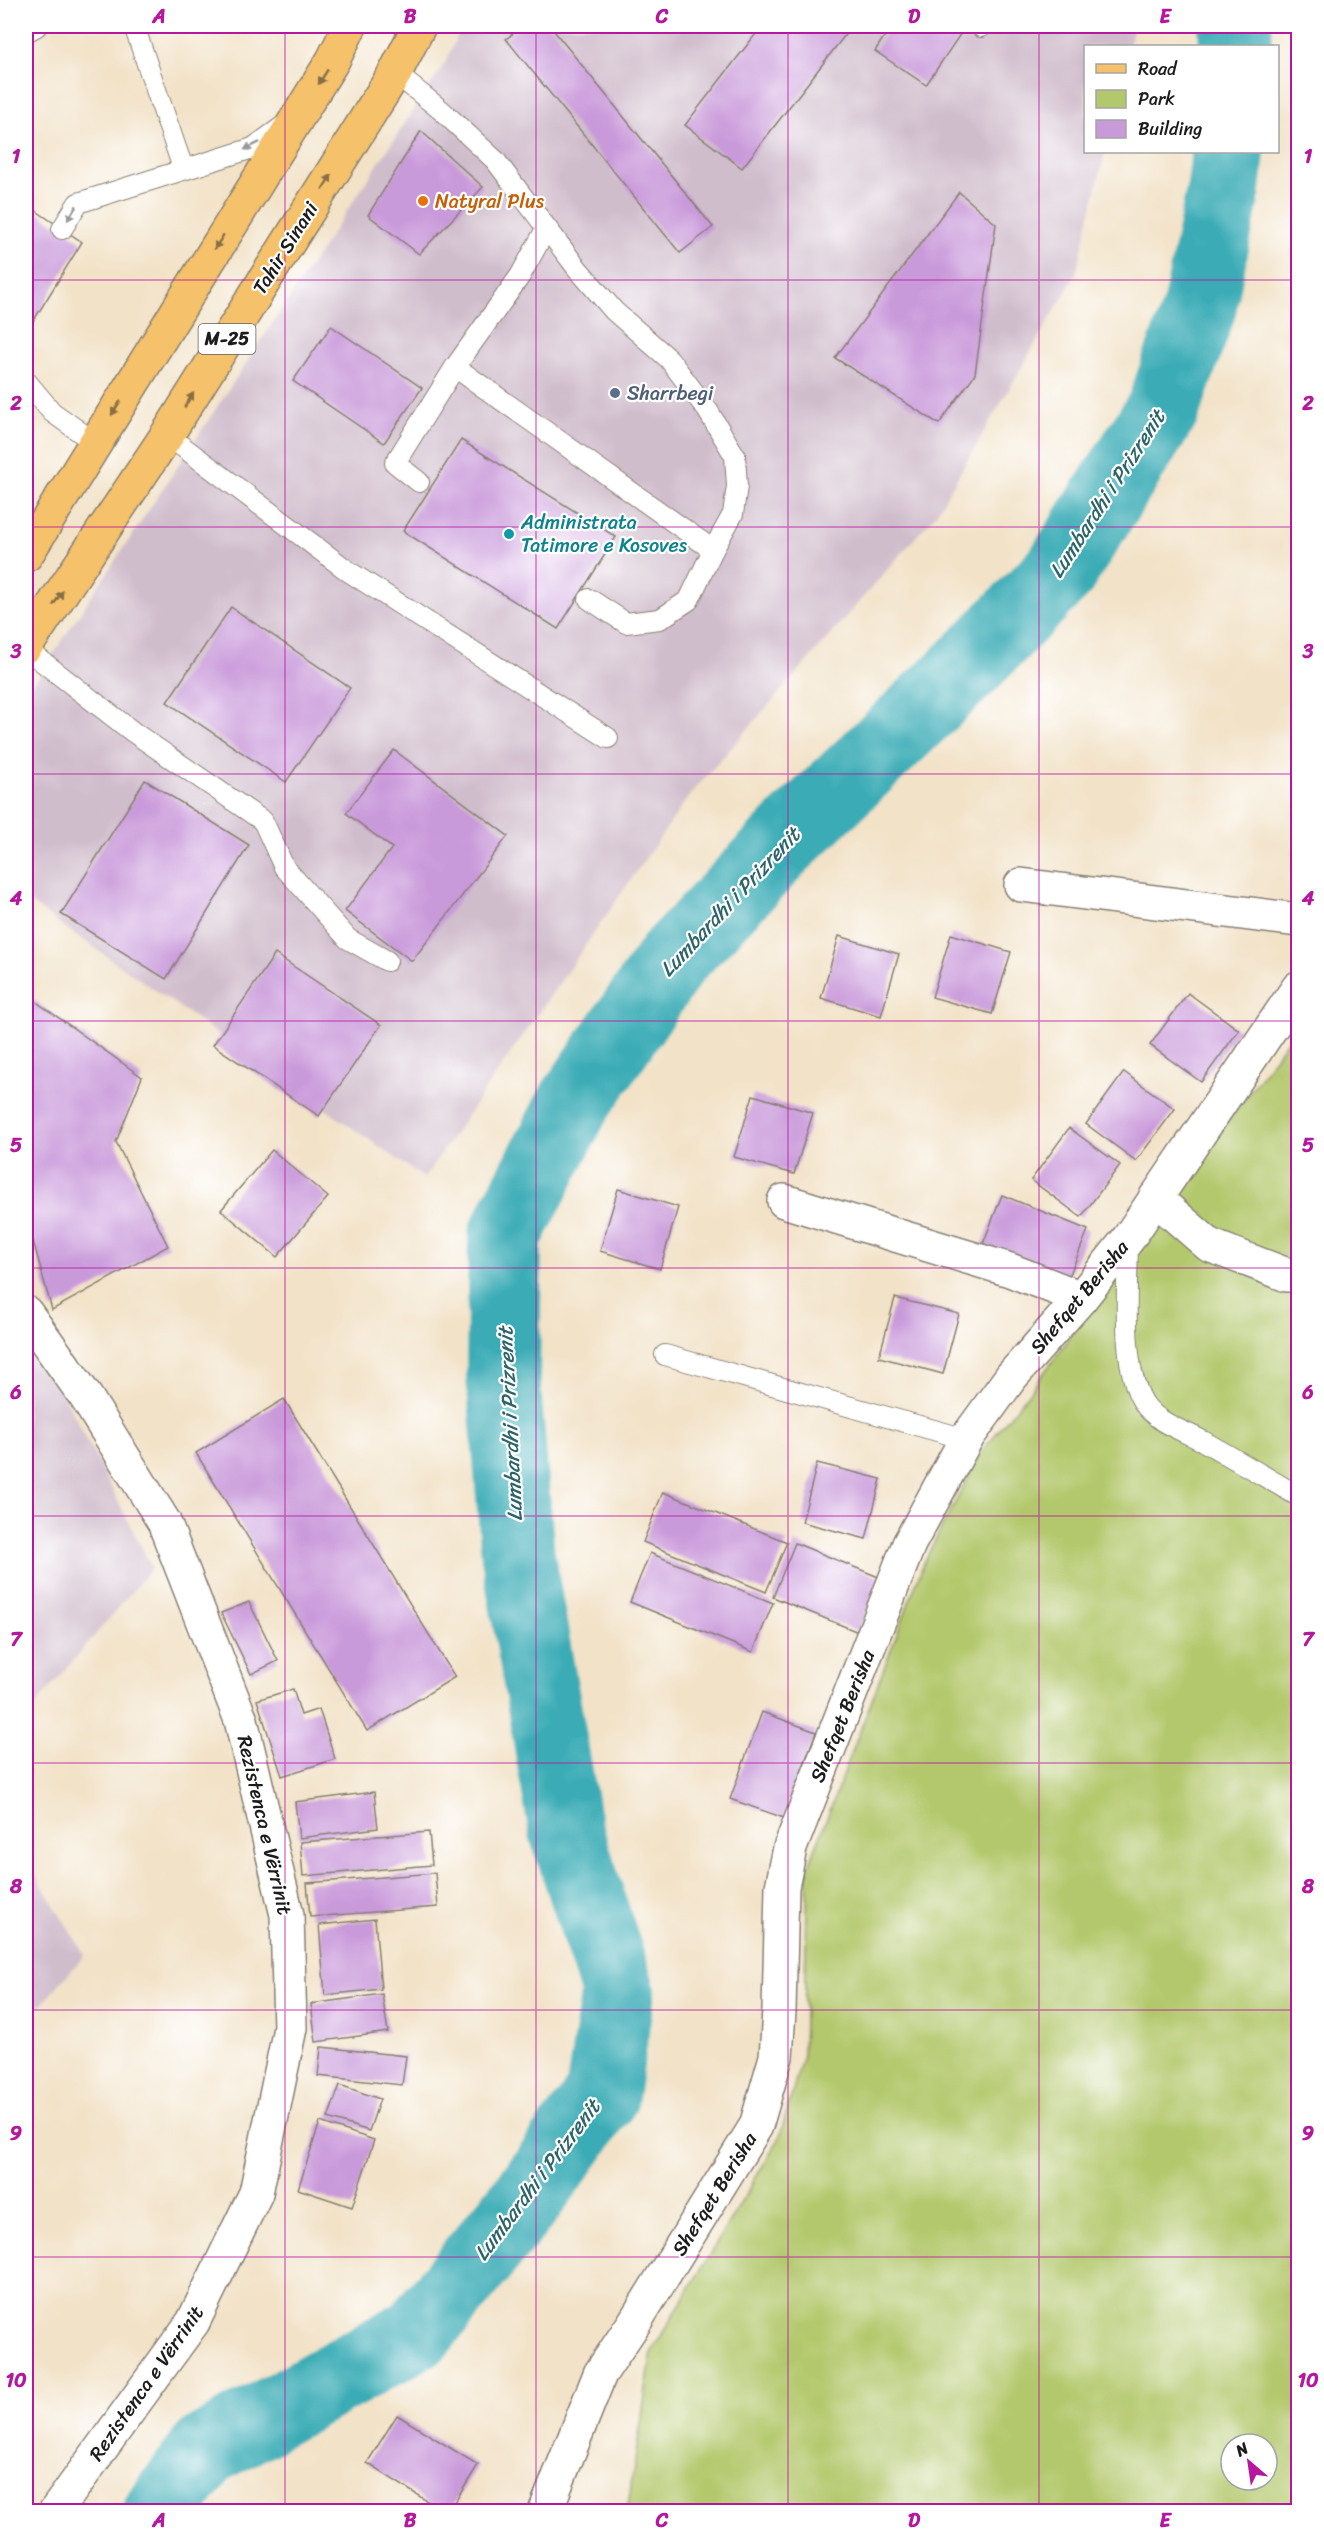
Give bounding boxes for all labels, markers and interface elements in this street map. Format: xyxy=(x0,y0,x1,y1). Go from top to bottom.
text: A xyxy=(151,0,166,34)
text: B xyxy=(404,0,417,34)
text: C xyxy=(655,0,669,34)
text: D xyxy=(908,0,921,34)
text: E xyxy=(1159,0,1172,34)
legend xyxy=(1084,45,1279,153)
text: Road xyxy=(1138,53,1178,85)
one-way arrow xyxy=(317,69,328,85)
text: Park xyxy=(1138,83,1175,115)
text: Building xyxy=(1138,113,1202,145)
text: 1 xyxy=(12,139,21,174)
text: 1 xyxy=(1304,139,1313,174)
one-way arrow xyxy=(243,141,260,151)
one-way arrow xyxy=(321,174,332,190)
place label: Natyral Plus xyxy=(435,184,545,219)
street label: Tahir Sinani xyxy=(243,194,329,302)
marker: Natyral Plus xyxy=(416,194,430,208)
one-way arrow xyxy=(66,205,77,221)
one-way arrow xyxy=(214,234,225,251)
road number: M-25 xyxy=(198,324,256,354)
place label: Sharrbegi xyxy=(627,376,714,411)
text: 2 xyxy=(9,386,22,421)
marker: Sharrbegi xyxy=(608,386,622,400)
text: 2 xyxy=(1301,386,1314,421)
one-way arrow xyxy=(183,392,194,408)
one-way arrow xyxy=(110,400,121,416)
water label: Lumbardhi i Prizrenit xyxy=(1038,400,1177,586)
place label: Administrata Tatimore e Kosoves xyxy=(520,505,688,563)
marker: Administrata Tatimore e Kosoves xyxy=(502,527,516,541)
one-way arrow xyxy=(52,590,64,606)
text: 3 xyxy=(10,634,22,669)
text: 3 xyxy=(1302,634,1314,669)
water label: Lumbardhi i Prizrenit xyxy=(650,816,812,986)
text: 4 xyxy=(9,881,23,916)
text: 4 xyxy=(1301,881,1315,916)
text: 5 xyxy=(10,1128,22,1163)
text: 5 xyxy=(1302,1128,1314,1163)
street label: Shefqet Berisha xyxy=(1021,1231,1139,1362)
water label: Lumbardhi i Prizrenit xyxy=(486,1323,534,1522)
text: 6 xyxy=(9,1375,22,1410)
text: 6 xyxy=(1301,1375,1314,1410)
text: 7 xyxy=(10,1622,23,1657)
text: 7 xyxy=(1302,1622,1315,1657)
street label: Shefqet Berisha xyxy=(800,1644,885,1788)
street label: Rezistenca e Vërrinit xyxy=(227,1732,302,1919)
text: 8 xyxy=(9,1869,23,1904)
text: 8 xyxy=(1301,1869,1315,1904)
water label: Lumbardhi i Prizrenit xyxy=(463,2089,612,2269)
text: 9 xyxy=(10,2116,22,2151)
text: 9 xyxy=(1302,2116,1314,2151)
street label: Shefqet Berisha xyxy=(662,2125,767,2263)
street label: Rezistenca e Vërrinit xyxy=(79,2298,213,2468)
text: 10 xyxy=(5,2363,27,2398)
text: 10 xyxy=(1297,2363,1319,2398)
north arrow xyxy=(1219,2432,1279,2492)
text: N xyxy=(1229,2434,1255,2465)
text: A xyxy=(151,2503,166,2537)
text: B xyxy=(404,2503,417,2537)
text: C xyxy=(655,2503,669,2537)
text: D xyxy=(908,2503,921,2537)
text: E xyxy=(1159,2503,1172,2537)

